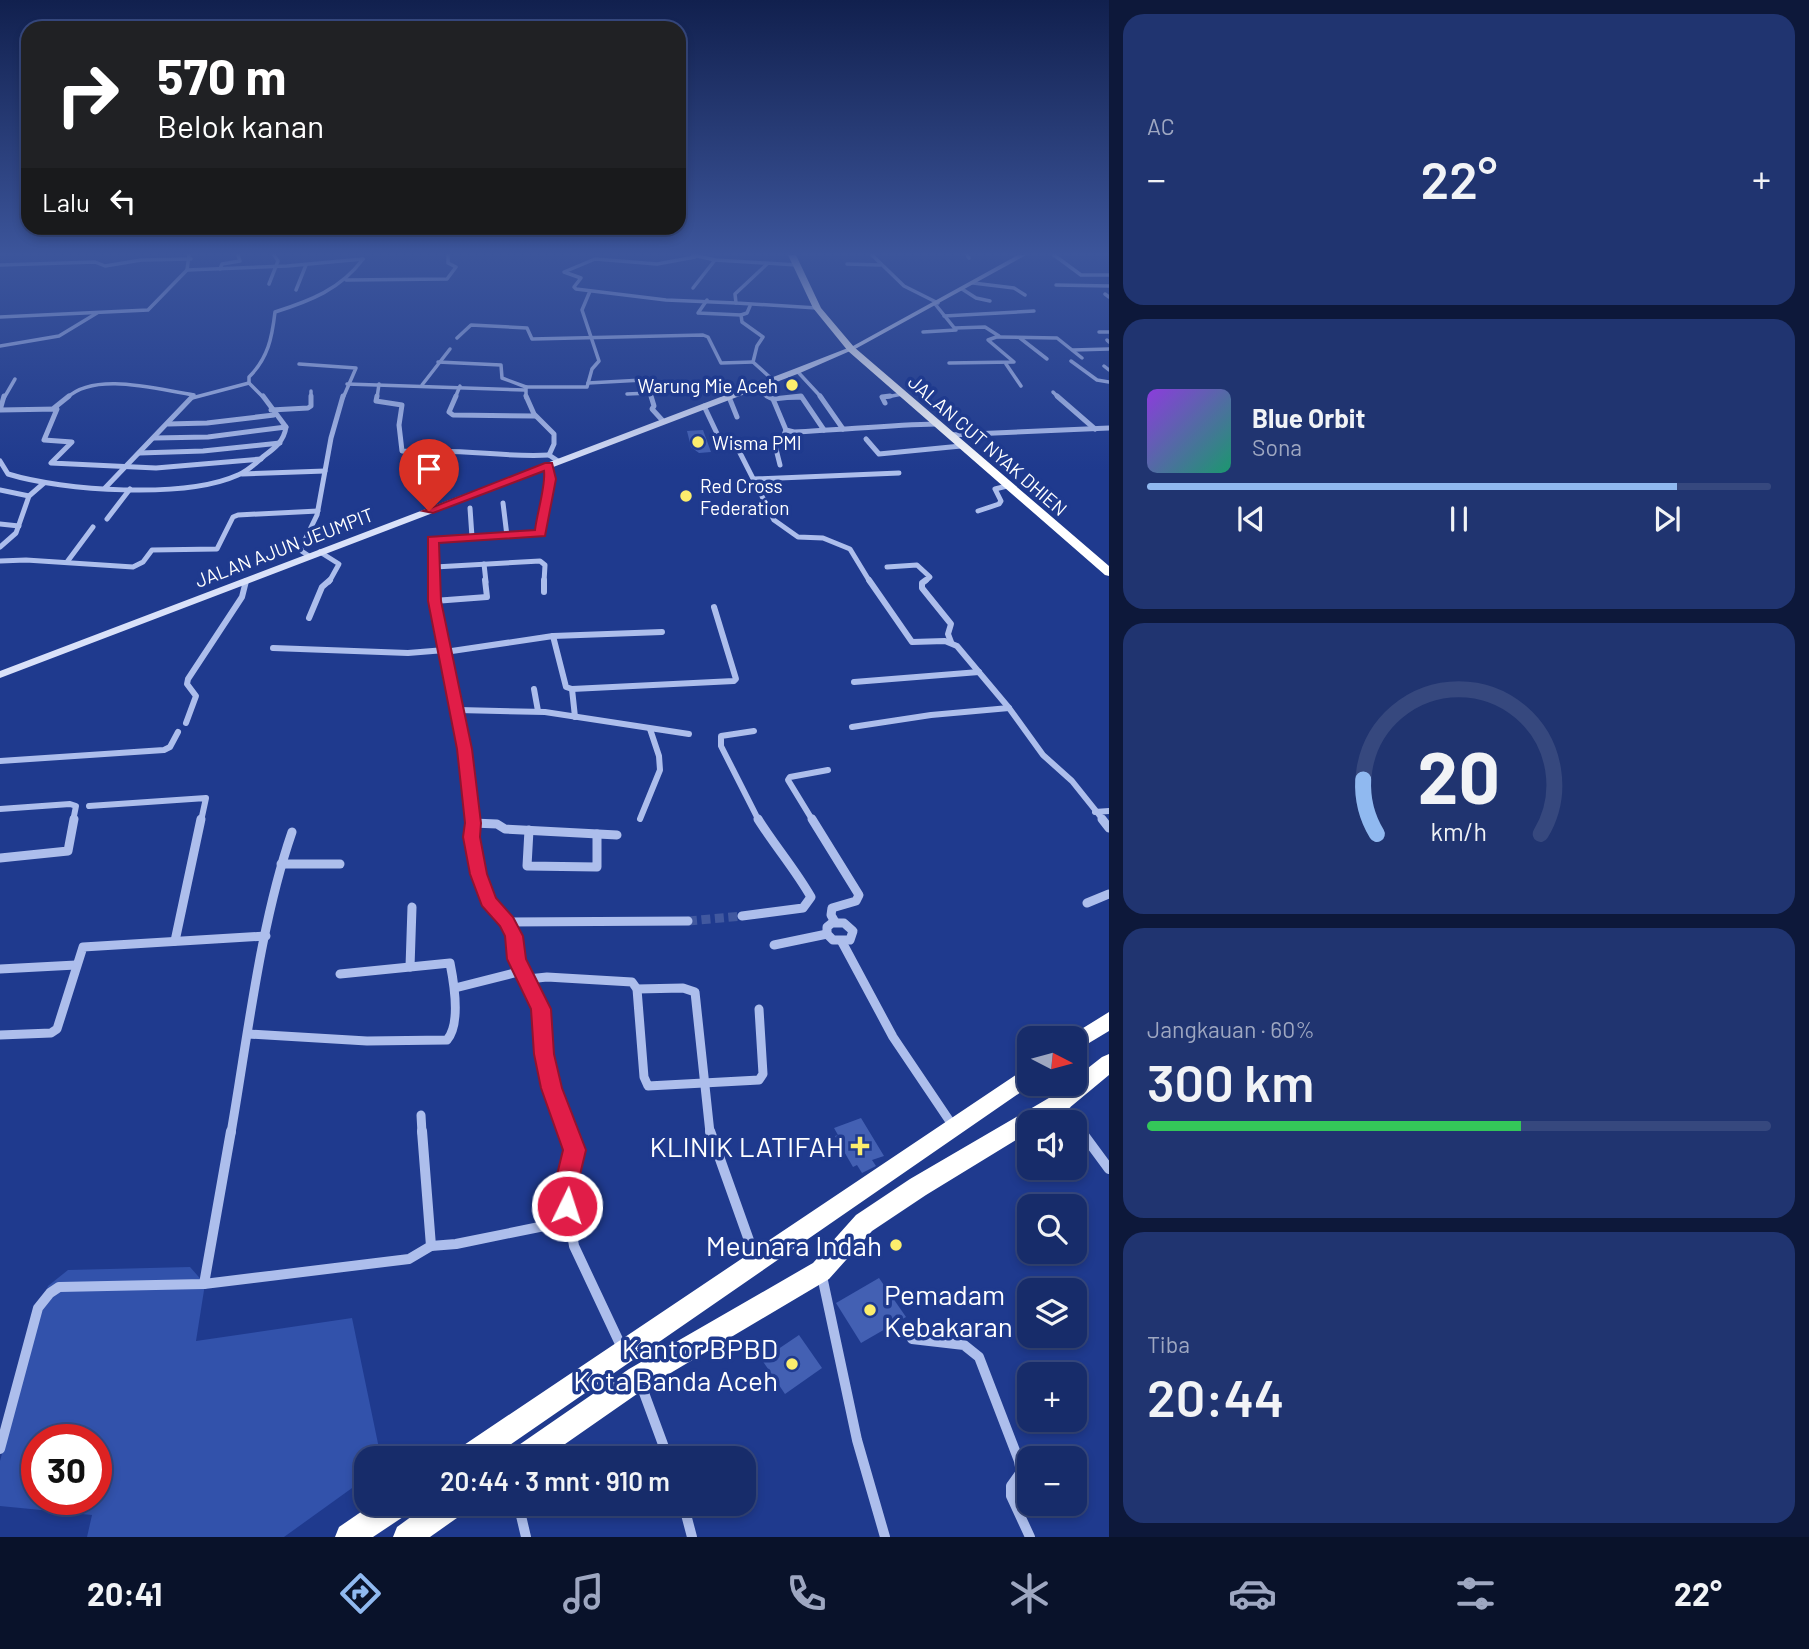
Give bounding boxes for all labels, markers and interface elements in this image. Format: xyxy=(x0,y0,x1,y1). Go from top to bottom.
text: 570 m xyxy=(157,46,286,105)
icon: right xyxy=(42,49,133,140)
text: Belok kanan xyxy=(157,106,324,144)
text: AC xyxy=(1147,112,1175,140)
text: 22° xyxy=(1421,147,1497,209)
text: − xyxy=(1147,155,1166,201)
text: + xyxy=(1752,155,1771,201)
icon: left xyxy=(104,182,142,220)
text: Lalu xyxy=(42,186,90,217)
street label: JALAN CUT NYAK DHIEN xyxy=(904,370,1072,520)
place label: Warung Mie Aceh xyxy=(637,374,778,397)
marker: Warung Mie Aceh xyxy=(784,377,800,393)
text: Blue Orbit xyxy=(1252,402,1365,433)
place label: Wisma PMI xyxy=(712,431,802,454)
text: Sona xyxy=(1252,433,1302,461)
marker: Wisma PMI xyxy=(690,434,706,450)
pin xyxy=(399,439,459,511)
icon: arrive xyxy=(410,450,448,488)
place label: Red Cross Federation xyxy=(700,474,790,519)
marker: Red Cross Federation xyxy=(678,488,694,504)
icon: previous xyxy=(1232,500,1270,538)
icon: pause xyxy=(1440,500,1478,538)
icon: next xyxy=(1648,500,1686,538)
street label: JALAN AJUN JEUMPIT xyxy=(192,502,376,592)
text: 20 xyxy=(1418,732,1500,820)
text: km/h xyxy=(1431,816,1487,846)
text: Jangkauan · 60% xyxy=(1147,1015,1315,1043)
north arrow xyxy=(1017,1026,1087,1096)
map controls xyxy=(1017,1026,1087,1516)
text: 300 km xyxy=(1147,1050,1314,1112)
button: sound xyxy=(1017,1110,1087,1180)
place label: KLINIK LATIFAH xyxy=(650,1129,844,1163)
marker: KLINIK LATIFAH xyxy=(850,1136,870,1156)
position arrow xyxy=(530,1169,604,1243)
button: search xyxy=(1017,1194,1087,1264)
place label: Meunara Indah xyxy=(706,1228,882,1262)
marker: Meunara Indah xyxy=(888,1237,904,1253)
place label: Pemadam Kebakaran xyxy=(884,1277,1013,1343)
button: layers xyxy=(1017,1278,1087,1348)
marker: Pemadam Kebakaran xyxy=(862,1302,878,1318)
text: Tiba xyxy=(1147,1330,1190,1358)
place label: Kantor BPBD Kota Banda Aceh xyxy=(573,1331,778,1397)
marker: Kantor BPBD Kota Banda Aceh xyxy=(784,1356,800,1372)
button: + xyxy=(1017,1362,1087,1432)
text: 20:44 xyxy=(1147,1365,1285,1427)
speed limit sign: 30 xyxy=(21,1424,112,1515)
button: − xyxy=(1017,1446,1087,1516)
text: 20:44 · 3 mnt · 910 m xyxy=(440,1465,670,1496)
icon: directions xyxy=(336,1569,385,1618)
icon: music xyxy=(559,1569,608,1618)
icon: phone xyxy=(782,1569,831,1618)
icon: climate xyxy=(1005,1569,1054,1618)
icon: car xyxy=(1228,1569,1277,1618)
icon: filters xyxy=(1451,1569,1500,1618)
text: 20:41 xyxy=(87,1574,162,1612)
text: 22° xyxy=(1674,1574,1722,1612)

